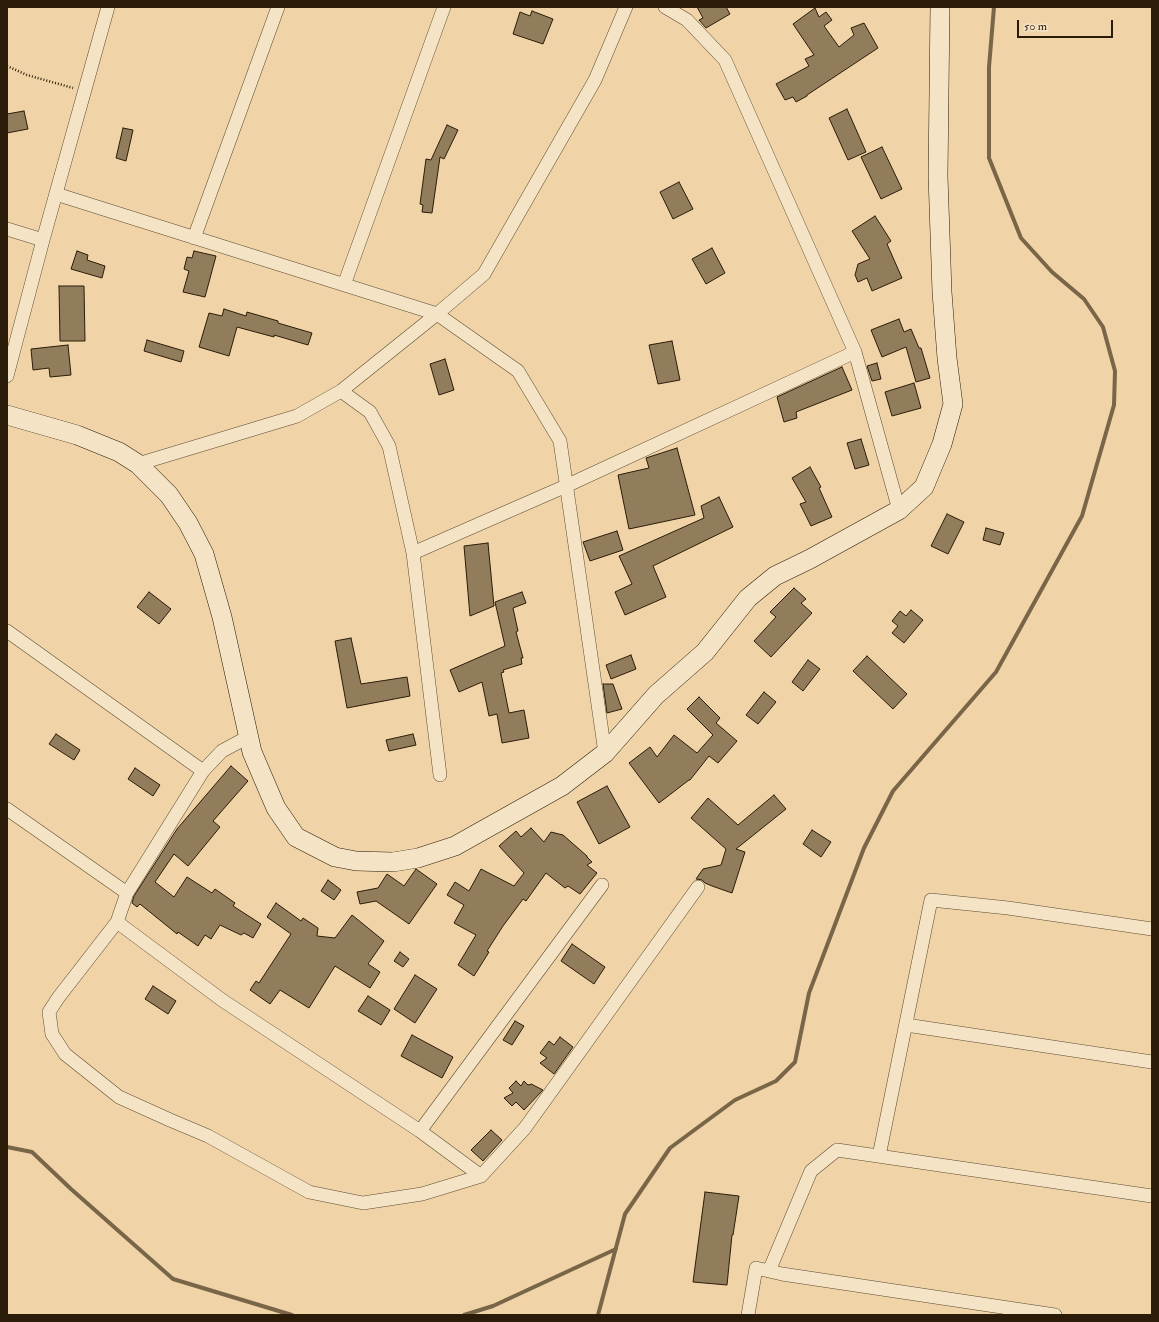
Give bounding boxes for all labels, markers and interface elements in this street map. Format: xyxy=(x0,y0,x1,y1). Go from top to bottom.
scale bar xyxy=(1019,12,1115,38)
text: 50 m xyxy=(1024,19,1047,34)

